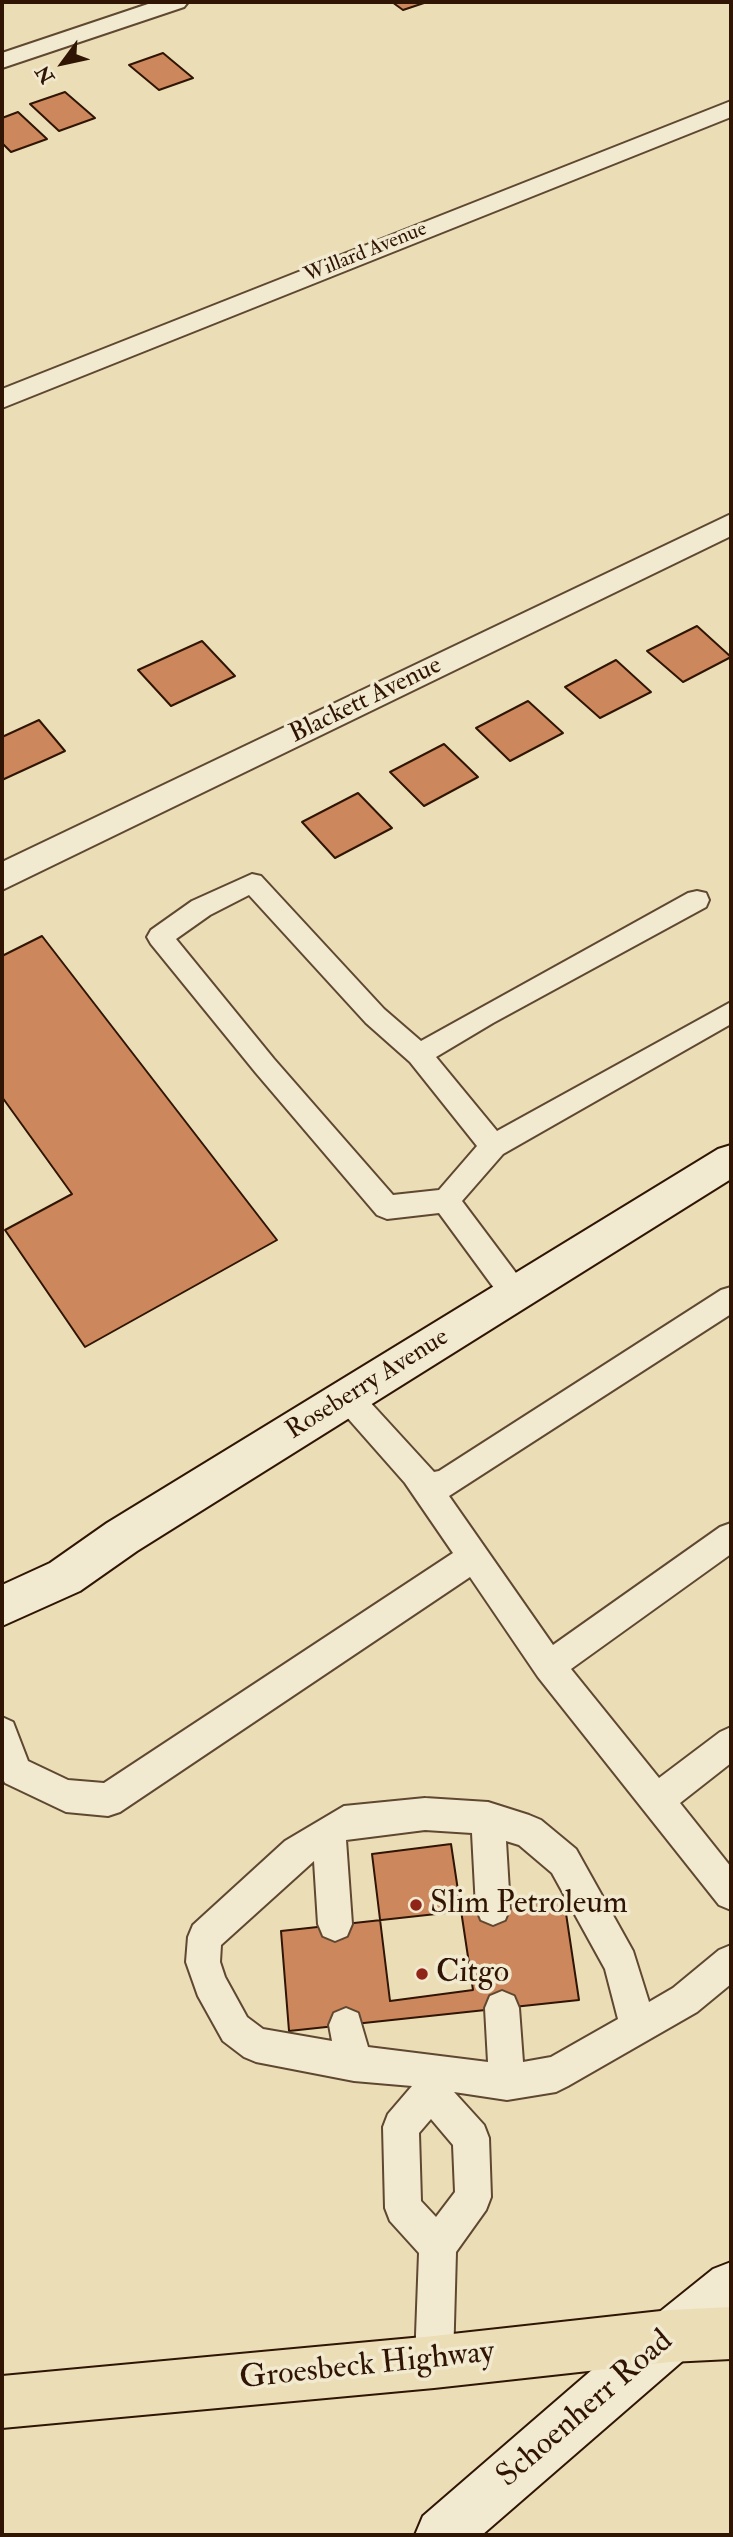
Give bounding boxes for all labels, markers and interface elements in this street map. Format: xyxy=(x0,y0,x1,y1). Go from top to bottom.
north arrow xyxy=(28,28,98,98)
text: N xyxy=(31,61,60,88)
street label: Willard Avenue xyxy=(301,217,431,289)
street label: Blackett Avenue xyxy=(285,651,447,751)
street label: Roseberry Avenue xyxy=(281,1323,455,1447)
place label: Slim Petroleum xyxy=(430,1886,628,1924)
marker: Slim Petroleum xyxy=(408,1897,424,1913)
place label: Citgo xyxy=(436,1955,509,1993)
marker: Citgo xyxy=(414,1966,430,1982)
street label: Schoenherr Road xyxy=(490,2323,682,2497)
street label: Groesbeck Highway xyxy=(238,2335,496,2399)

